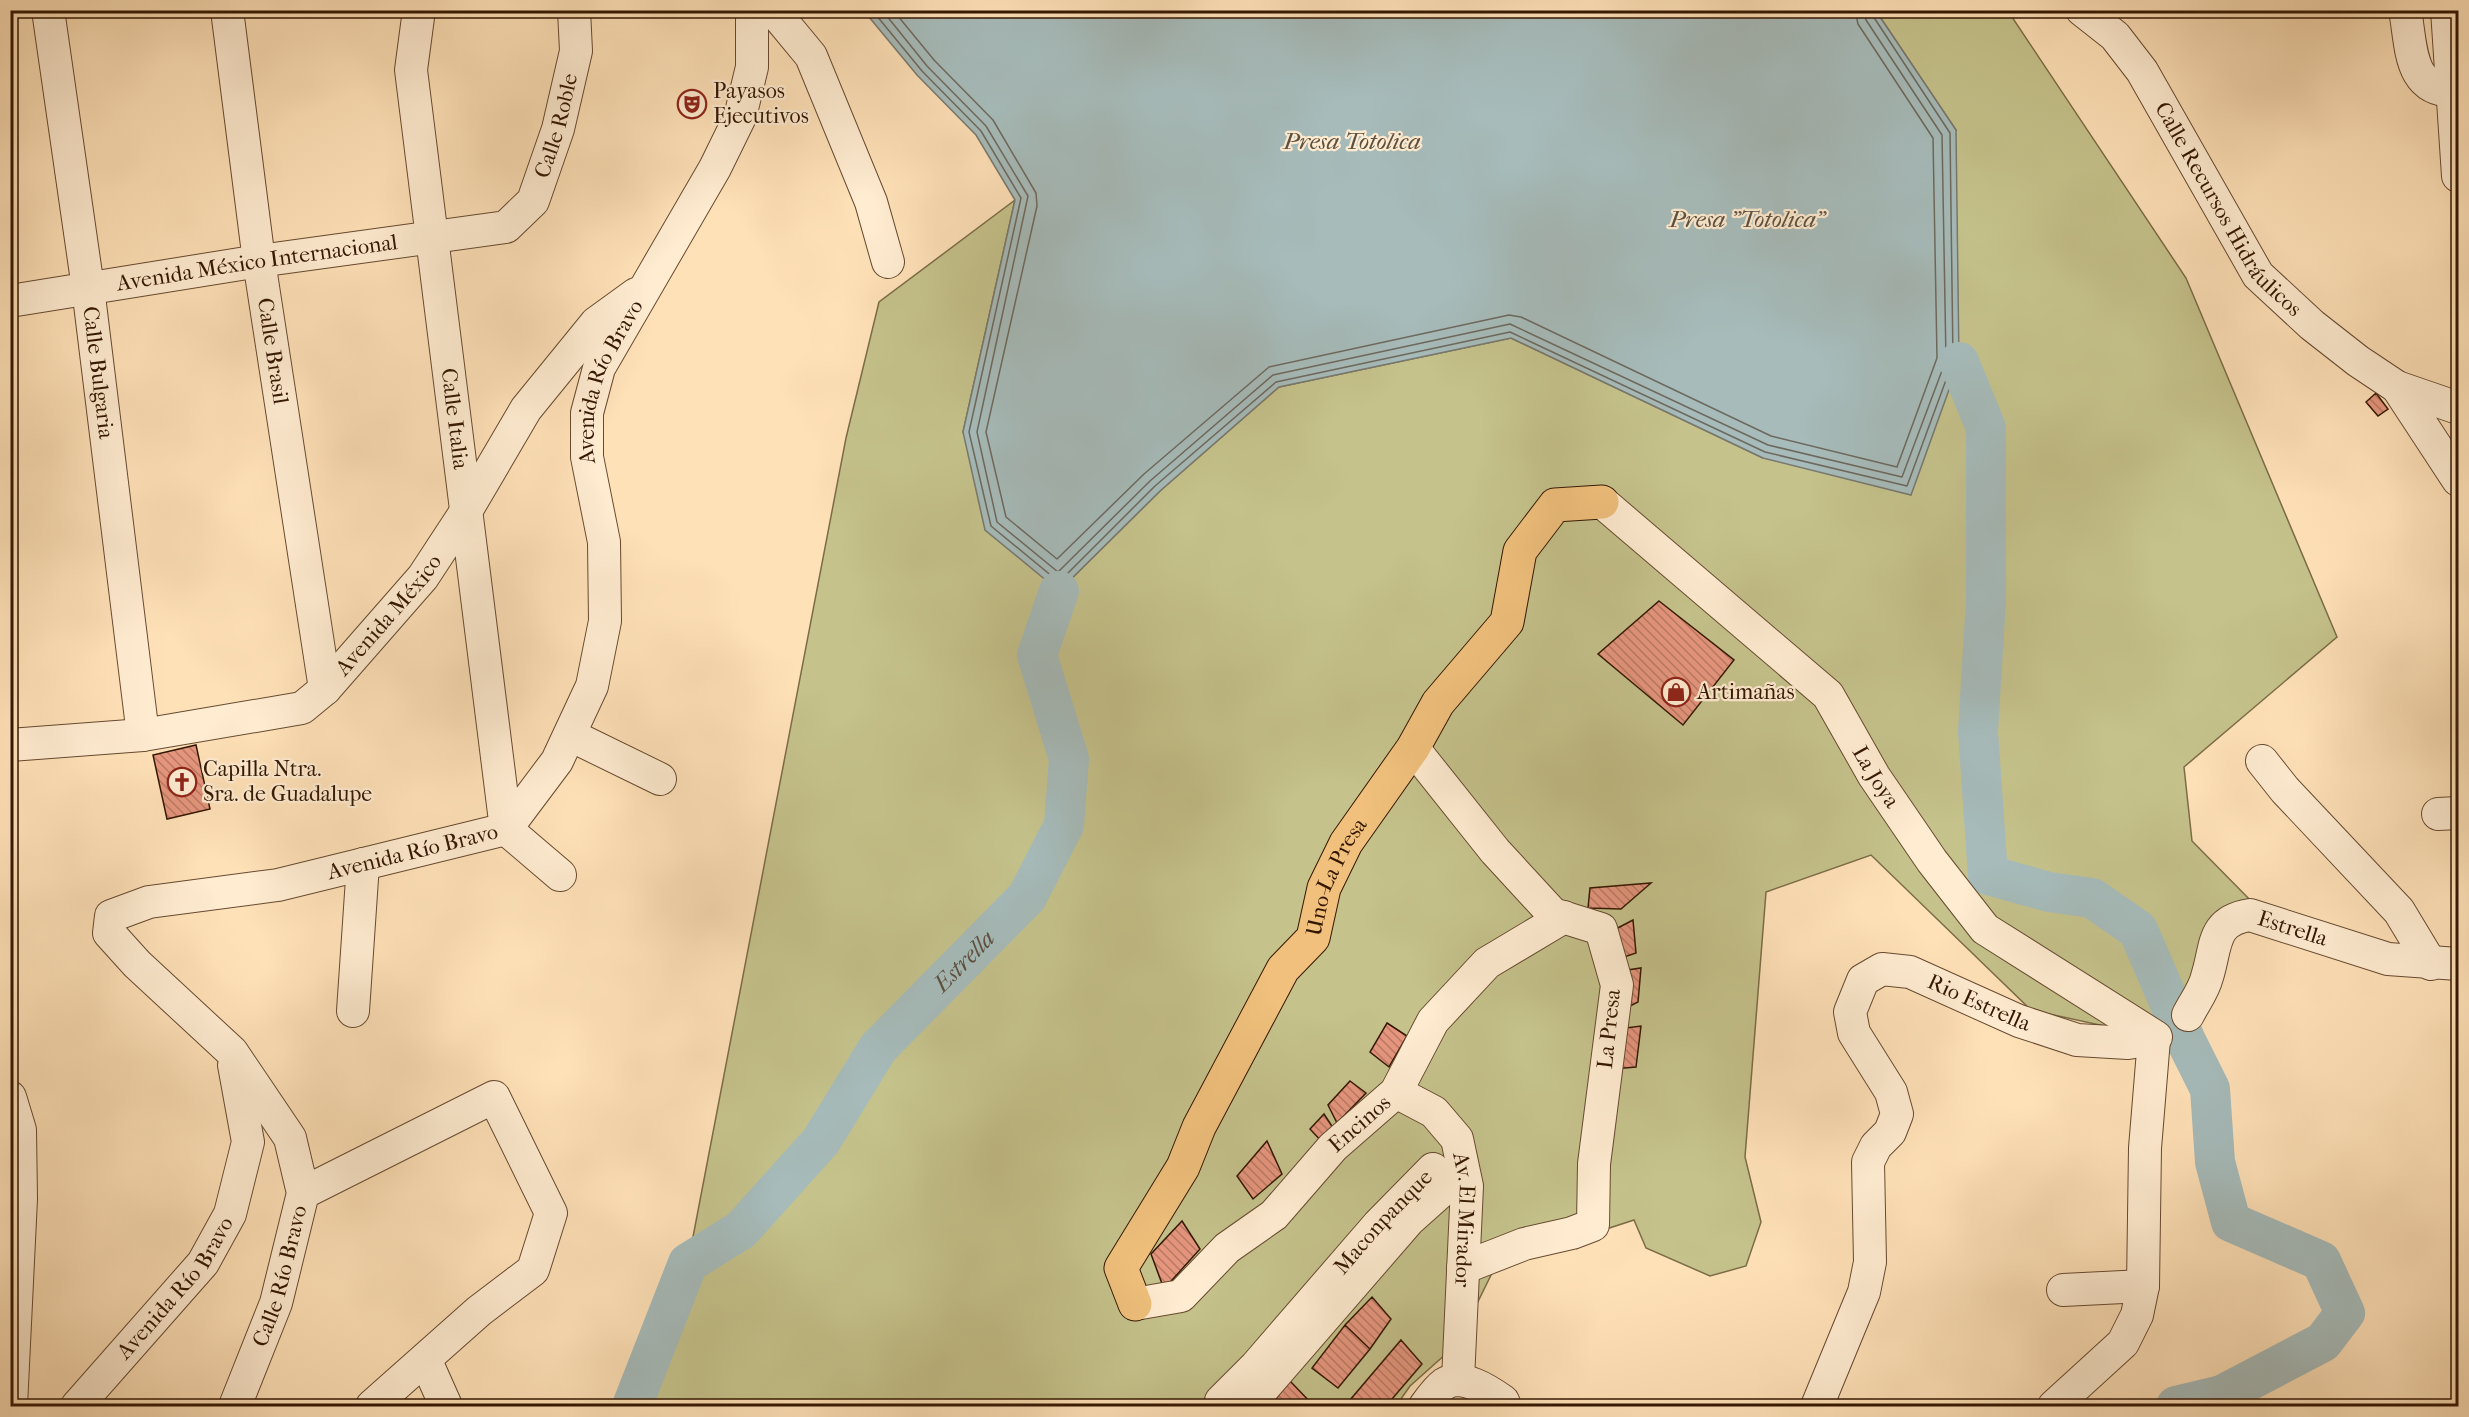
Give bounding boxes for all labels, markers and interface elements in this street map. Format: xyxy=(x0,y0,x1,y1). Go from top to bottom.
street label: Calle Roble xyxy=(529,71,583,181)
place label: Payasos Ejecutivos xyxy=(713,78,809,129)
theatre icon: Payasos Ejecutivos xyxy=(676,88,708,120)
street label: Calle Recursos Hidráulicos xyxy=(2149,97,2307,322)
water label: Presa Totolica xyxy=(1282,127,1421,155)
water label: Presa "Totolica" xyxy=(1668,205,1828,233)
street label: Avenida México Internacional xyxy=(114,229,399,297)
street label: Avenida Río Bravo xyxy=(573,295,649,468)
street label: Calle Brasil xyxy=(252,296,294,406)
street label: Calle Bulgaria xyxy=(77,305,120,441)
street label: Calle Italia xyxy=(435,367,474,472)
street label: Avenida México xyxy=(329,550,447,682)
shop icon: Artimañas xyxy=(1660,676,1692,708)
place label: Artimañas xyxy=(1696,679,1795,705)
street label: La Joya xyxy=(1847,741,1905,814)
place label: Capilla Ntra. Sra. de Guadalupe xyxy=(203,756,372,807)
church icon: Capilla Ntra. Sra. de Guadalupe xyxy=(166,766,198,798)
street label: Uno-La Presa xyxy=(1301,812,1373,938)
street label: Avenida Río Bravo xyxy=(324,818,501,886)
street label: Estrella xyxy=(2254,905,2332,952)
water label: Estrella xyxy=(926,924,1000,999)
street label: Rio Estrella xyxy=(1923,969,2034,1037)
street label: La Presa xyxy=(1592,987,1626,1070)
street label: Encinos xyxy=(1323,1090,1396,1158)
street label: Av. El Mirador xyxy=(1447,1149,1480,1289)
street label: Maconpanque xyxy=(1328,1164,1438,1280)
street label: Calle Río Bravo xyxy=(247,1203,312,1350)
street label: Avenida Río Bravo xyxy=(111,1212,239,1365)

